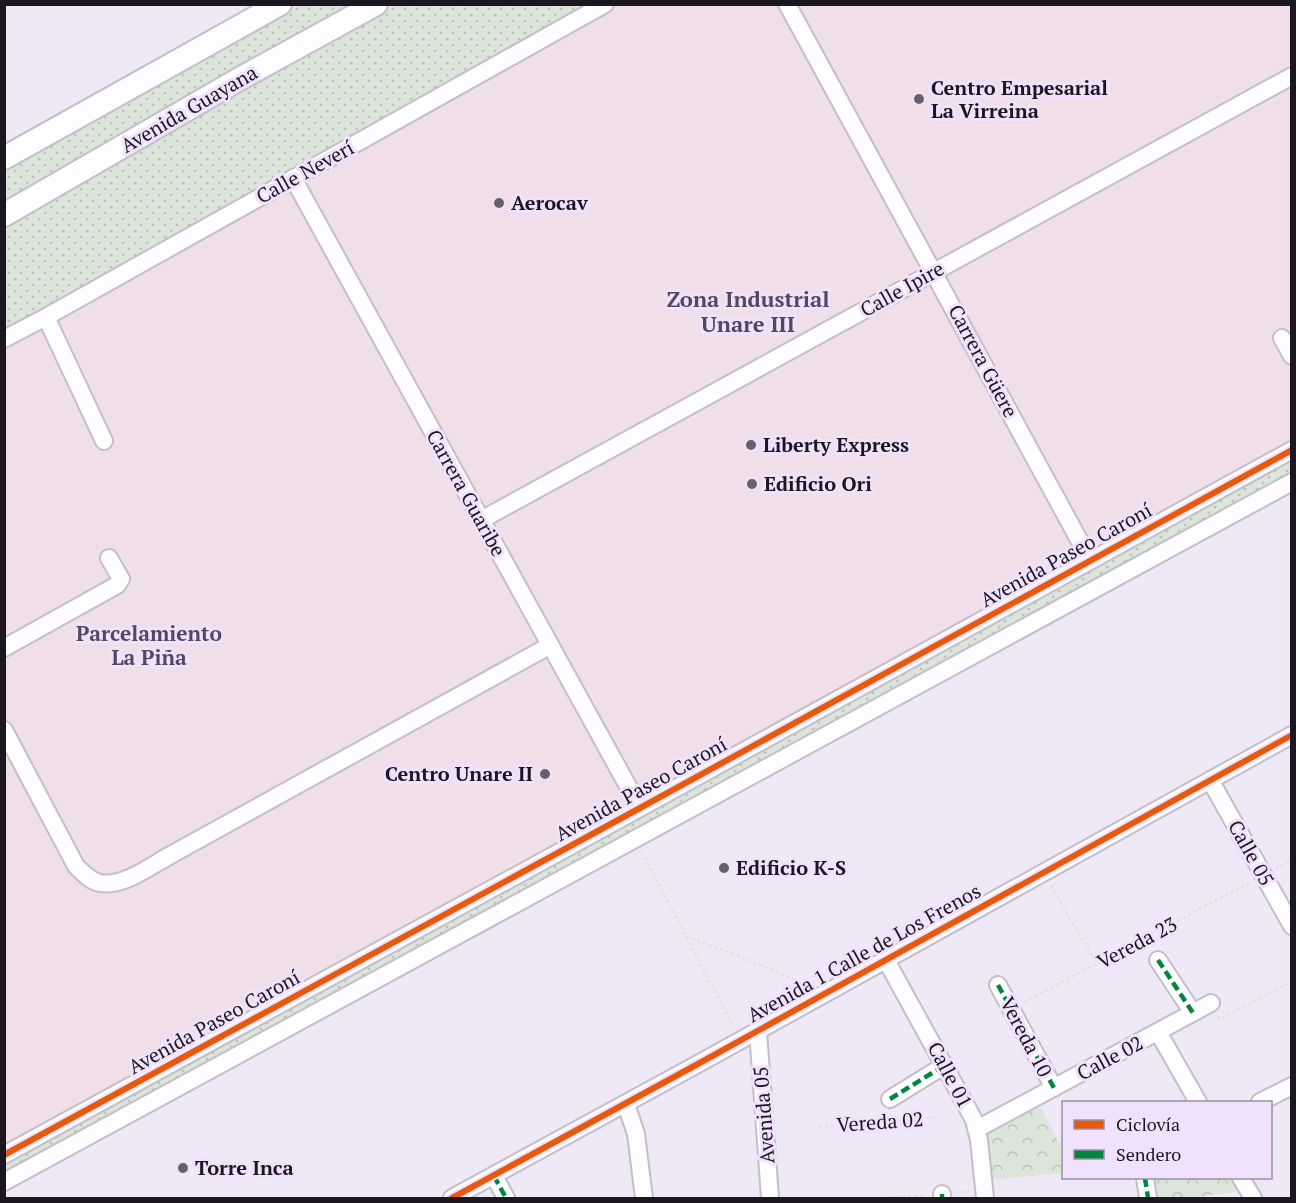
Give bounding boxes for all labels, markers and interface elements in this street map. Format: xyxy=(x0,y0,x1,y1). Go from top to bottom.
street label: Avenida Guayana xyxy=(116,58,262,159)
place label: Centro Empesarial La Virreina xyxy=(931,74,1108,124)
marker: Centro Empesarial La Virreina xyxy=(912,92,926,106)
street label: Calle Neverí xyxy=(251,134,358,210)
place label: Aerocav xyxy=(511,189,588,216)
marker: Aerocav xyxy=(492,196,506,210)
street label: Calle Ipire xyxy=(855,254,949,323)
district label: Zona Industrial Unare III xyxy=(666,284,830,338)
street label: Carrera Güere xyxy=(942,300,1024,422)
street label: Carrera Guaribe xyxy=(420,425,512,561)
place label: Liberty Express xyxy=(763,431,909,458)
marker: Liberty Express xyxy=(744,438,758,452)
place label: Edificio Ori xyxy=(764,470,872,497)
marker: Edificio Ori xyxy=(745,477,759,491)
street label: Avenida Paseo Caroní xyxy=(975,496,1156,613)
district label: Parcelamiento La Piña xyxy=(76,619,222,671)
street label: Avenida Paseo Caroní xyxy=(550,730,731,847)
place label: Centro Unare II xyxy=(385,760,533,787)
marker: Centro Unare II xyxy=(538,767,552,781)
street label: Calle 05 xyxy=(1222,815,1281,890)
place label: Edificio K-S xyxy=(736,854,846,881)
marker: Edificio K-S xyxy=(717,861,731,875)
street label: Avenida 1 Calle de Los Frenos xyxy=(742,877,985,1028)
street label: Vereda 23 xyxy=(1092,910,1182,975)
street label: Avenida Paseo Caroní xyxy=(123,963,304,1080)
street label: Vereda 10 xyxy=(994,992,1059,1082)
street label: Calle 02 xyxy=(1072,1029,1148,1086)
street label: Calle 01 xyxy=(922,1037,979,1113)
street label: Avenida 05 xyxy=(747,1066,780,1165)
legend xyxy=(1062,1101,1272,1179)
street label: Vereda 02 xyxy=(836,1105,924,1138)
text: Ciclovía xyxy=(1116,1112,1180,1136)
text: Sendero xyxy=(1116,1142,1181,1166)
place label: Torre Inca xyxy=(195,1154,294,1181)
marker: Torre Inca xyxy=(176,1161,190,1175)

